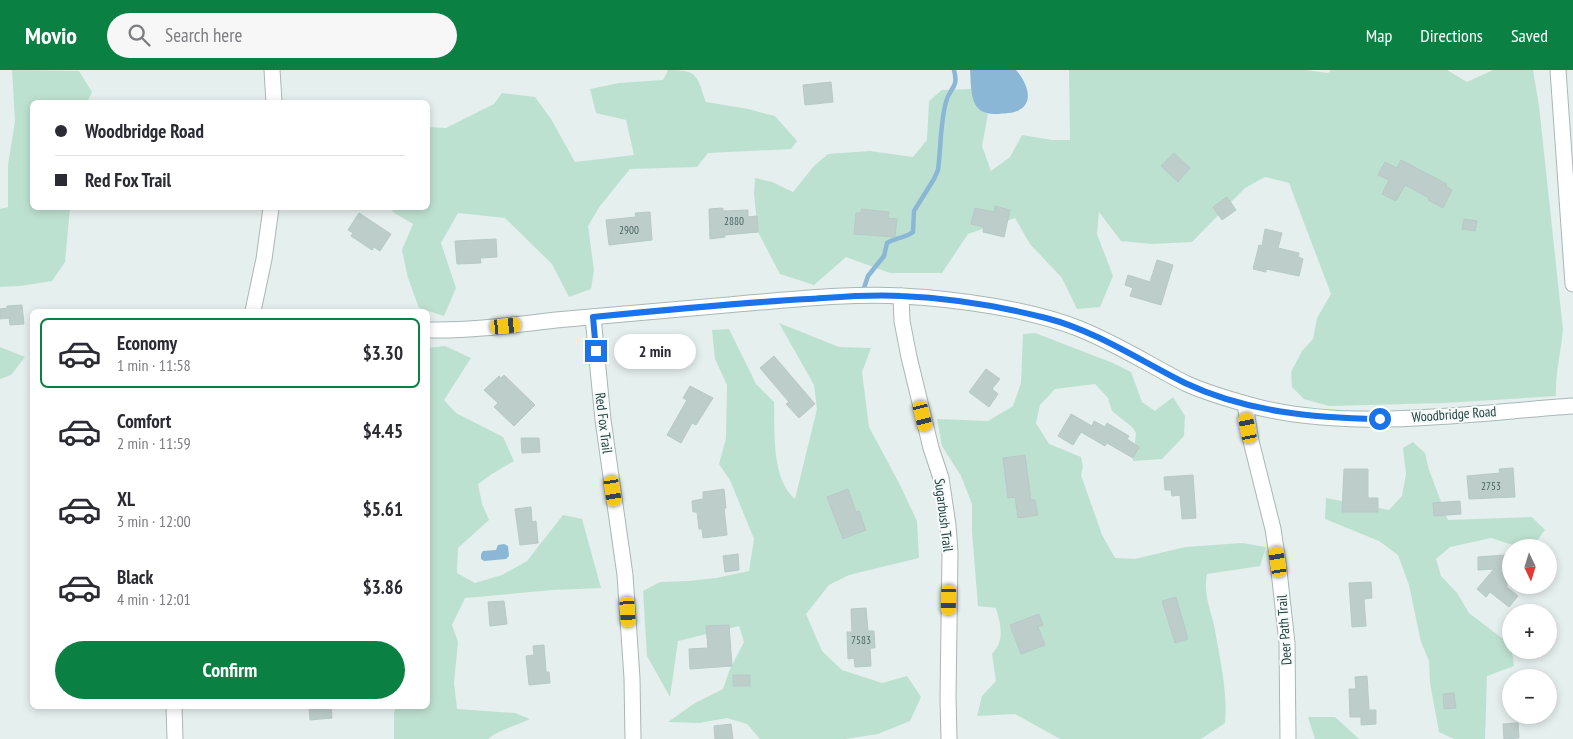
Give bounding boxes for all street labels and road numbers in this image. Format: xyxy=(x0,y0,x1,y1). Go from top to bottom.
street label: Red Fox Trail xyxy=(591,391,617,455)
street label: Woodbridge Road xyxy=(1411,402,1497,426)
street label: Sugarbush Trail xyxy=(931,477,958,554)
street label: Deer Path Trail xyxy=(1273,593,1295,666)

